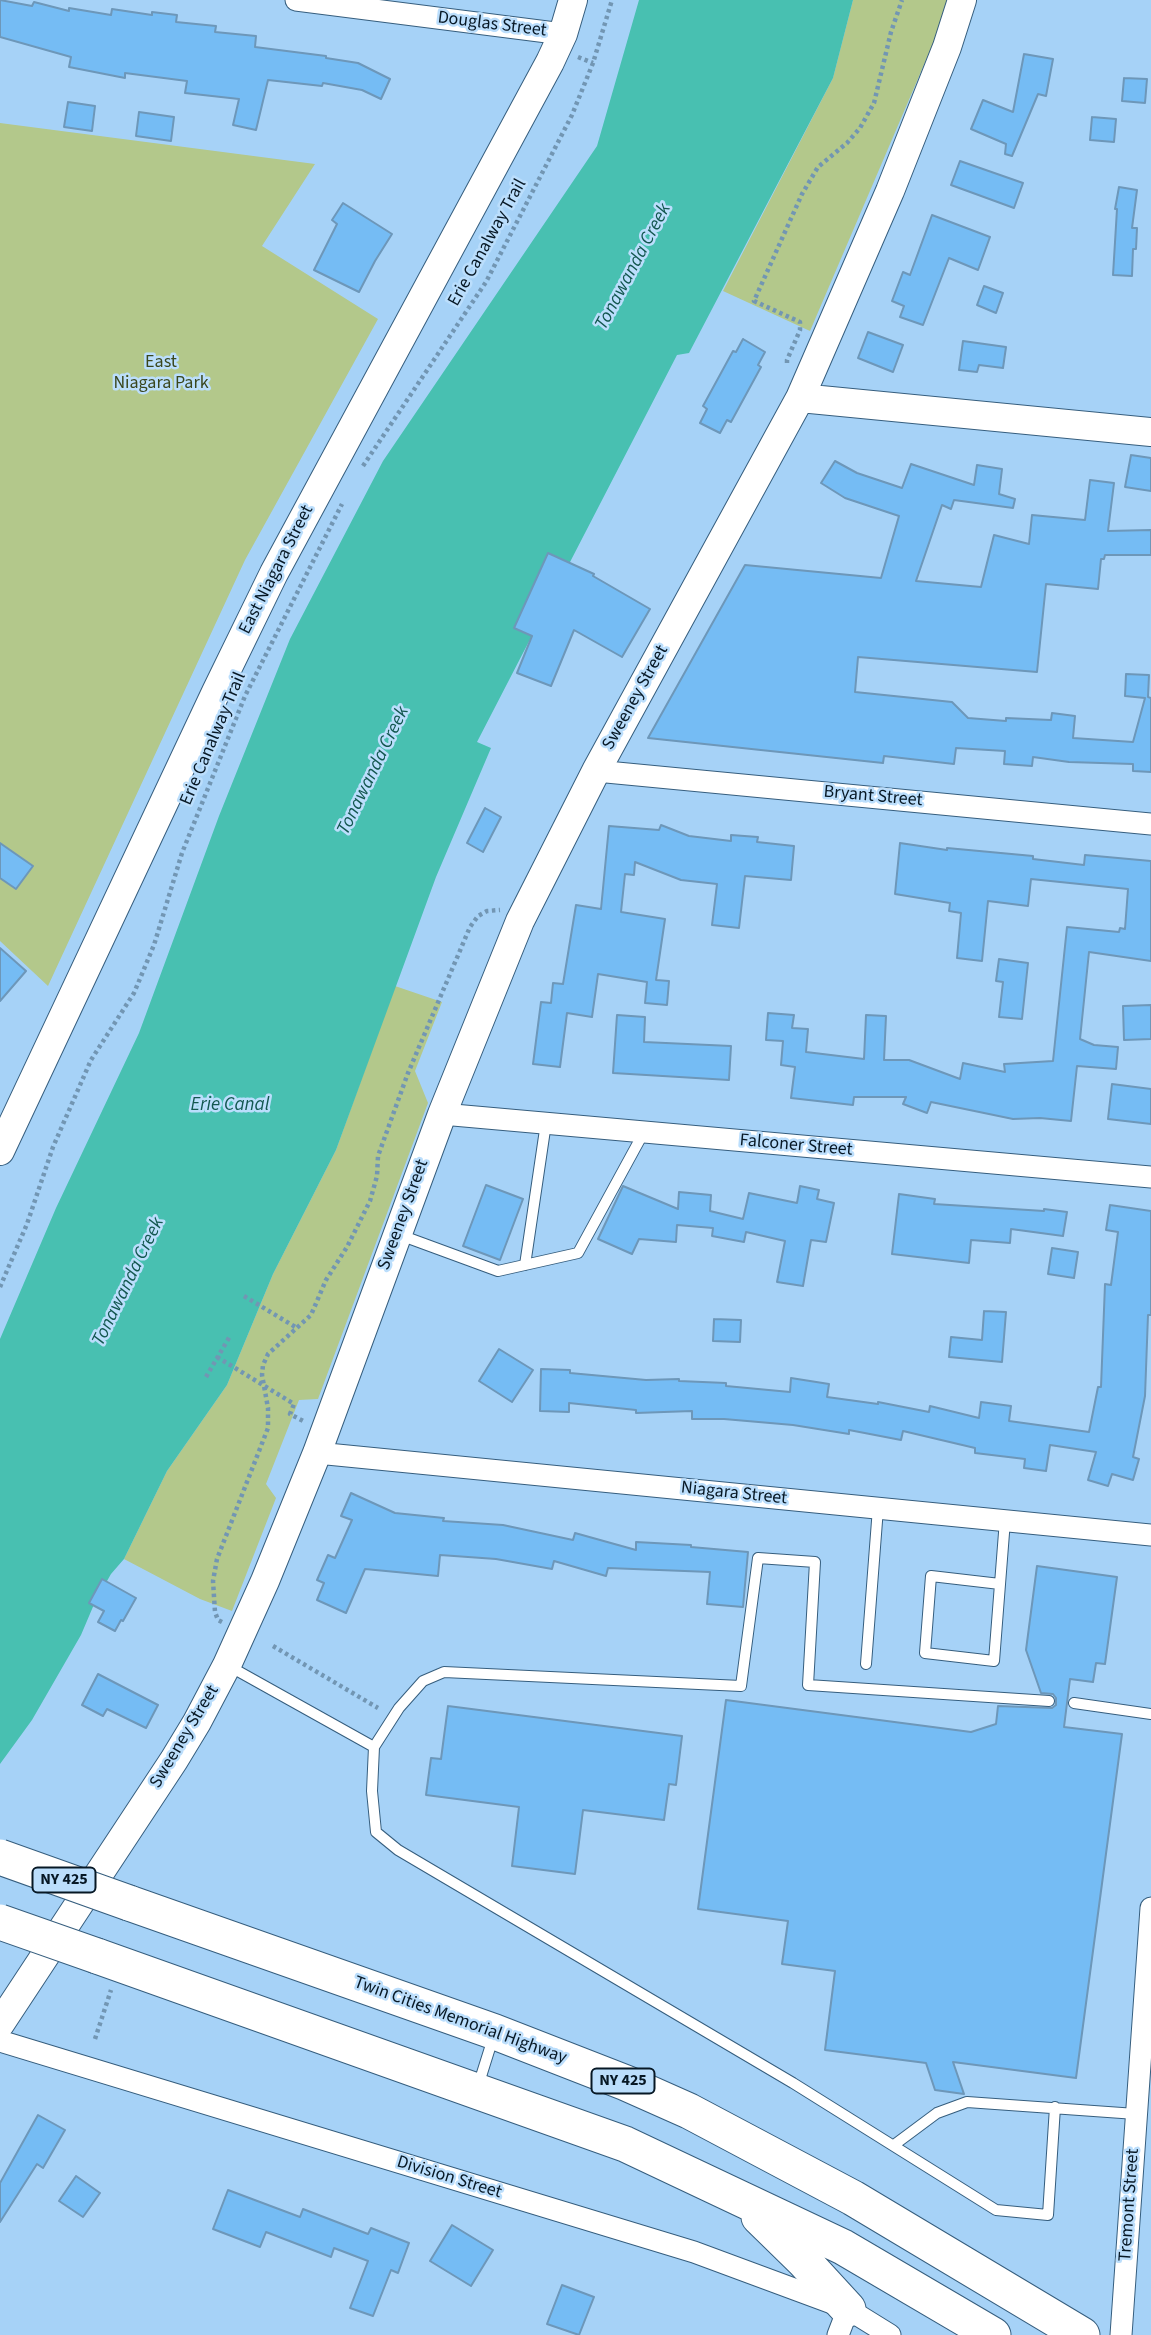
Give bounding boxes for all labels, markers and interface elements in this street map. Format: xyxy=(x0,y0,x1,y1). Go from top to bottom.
street label: Douglas Street xyxy=(436,8,548,42)
street label: Erie Canalway Trail xyxy=(444,176,532,310)
water label: Tonawanda Creek xyxy=(591,200,677,334)
park label: East Niagara Park xyxy=(113,352,209,394)
street label: East Niagara Street xyxy=(235,502,319,638)
street label: Sweeney Street xyxy=(598,642,674,754)
street label: Erie Canalway Trail xyxy=(176,669,252,809)
water label: Tonawanda Creek xyxy=(333,703,415,839)
street label: Bryant Street xyxy=(823,782,923,812)
water label: Erie Canal xyxy=(191,1095,269,1117)
street label: Falconer Street xyxy=(739,1130,853,1162)
street label: Sweeney Street xyxy=(374,1157,434,1273)
water label: Tonawanda Creek xyxy=(88,1214,170,1350)
street label: Niagara Street xyxy=(680,1478,788,1510)
street label: Sweeney Street xyxy=(146,1682,224,1792)
road number: NY 425 xyxy=(32,1868,96,1892)
street label: Twin Cities Memorial Highway xyxy=(351,1972,569,2070)
road number: NY 425 xyxy=(592,2068,654,2094)
street label: Tremont Street xyxy=(1115,2148,1145,2262)
street label: Division Street xyxy=(394,2152,504,2204)

